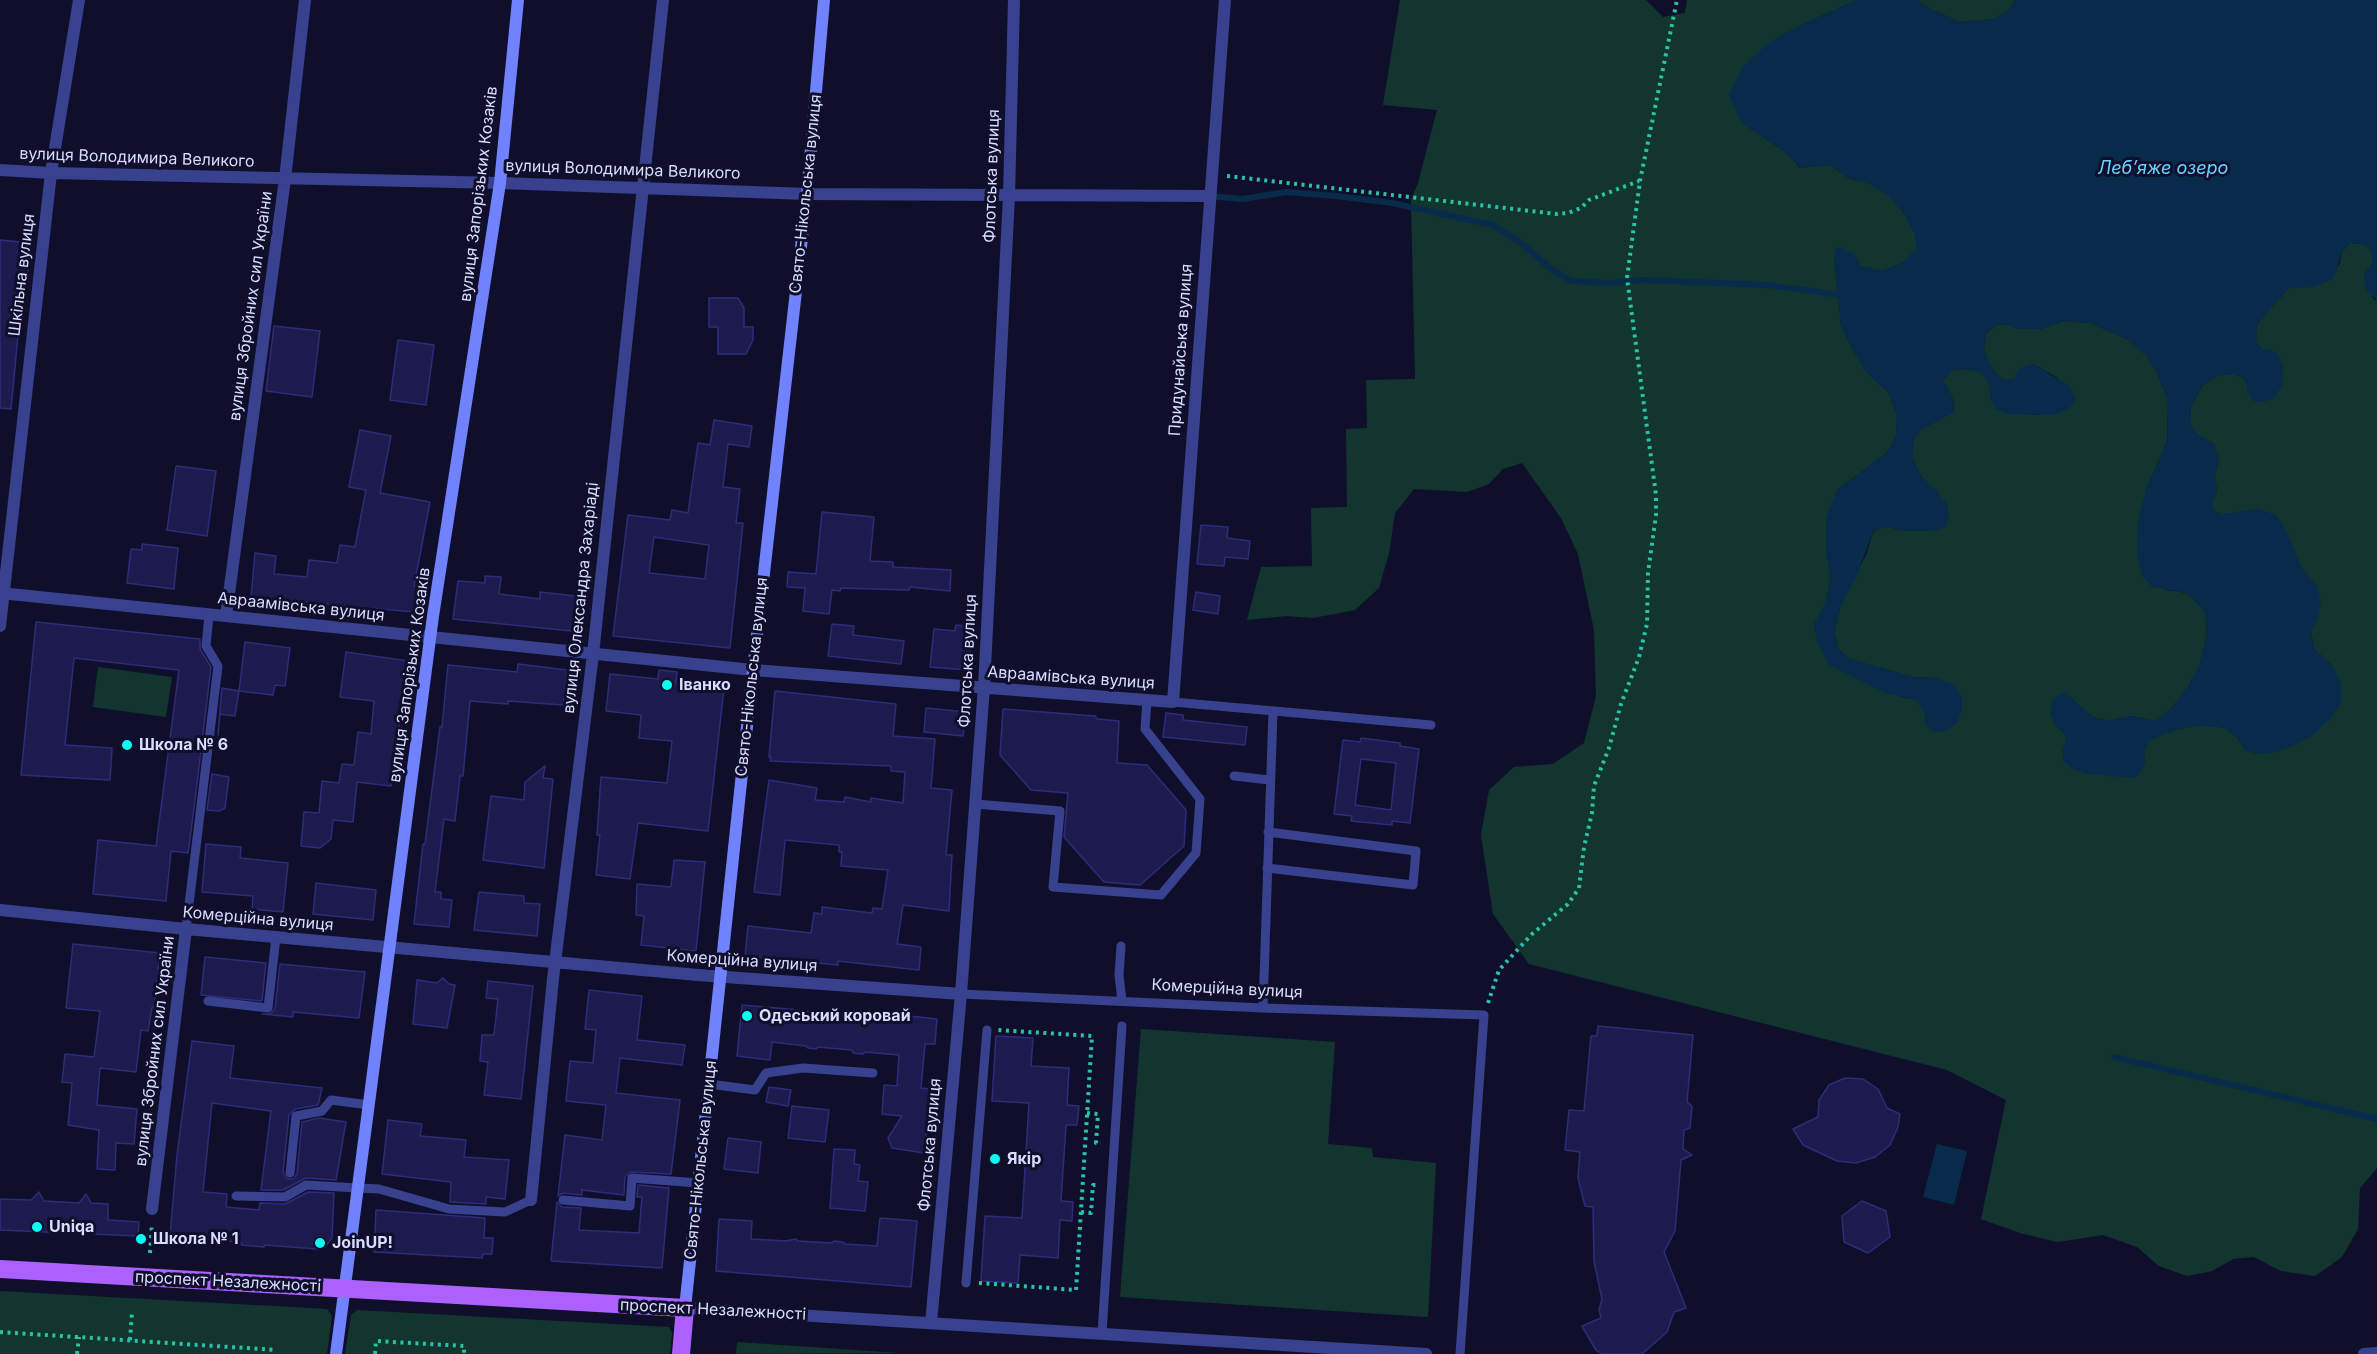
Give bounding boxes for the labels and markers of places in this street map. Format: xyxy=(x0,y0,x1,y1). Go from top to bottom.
place label: Іванко xyxy=(679,675,731,695)
marker: Іванко xyxy=(660,678,674,692)
place label: Школа № 6 xyxy=(139,735,228,755)
marker: Школа № 6 xyxy=(120,738,134,752)
place label: Одеський коровай xyxy=(759,1006,911,1026)
marker: Одеський коровай xyxy=(740,1009,754,1023)
place label: Якір xyxy=(1007,1149,1041,1169)
marker: Якір xyxy=(988,1152,1002,1166)
place label: Uniqa xyxy=(49,1217,94,1237)
marker: Uniqa xyxy=(30,1220,44,1234)
place label: Школа № 1 xyxy=(153,1229,239,1249)
marker: Школа № 1 xyxy=(134,1232,148,1246)
place label: JoinUP! xyxy=(332,1233,393,1253)
marker: JoinUP! xyxy=(313,1236,327,1250)

